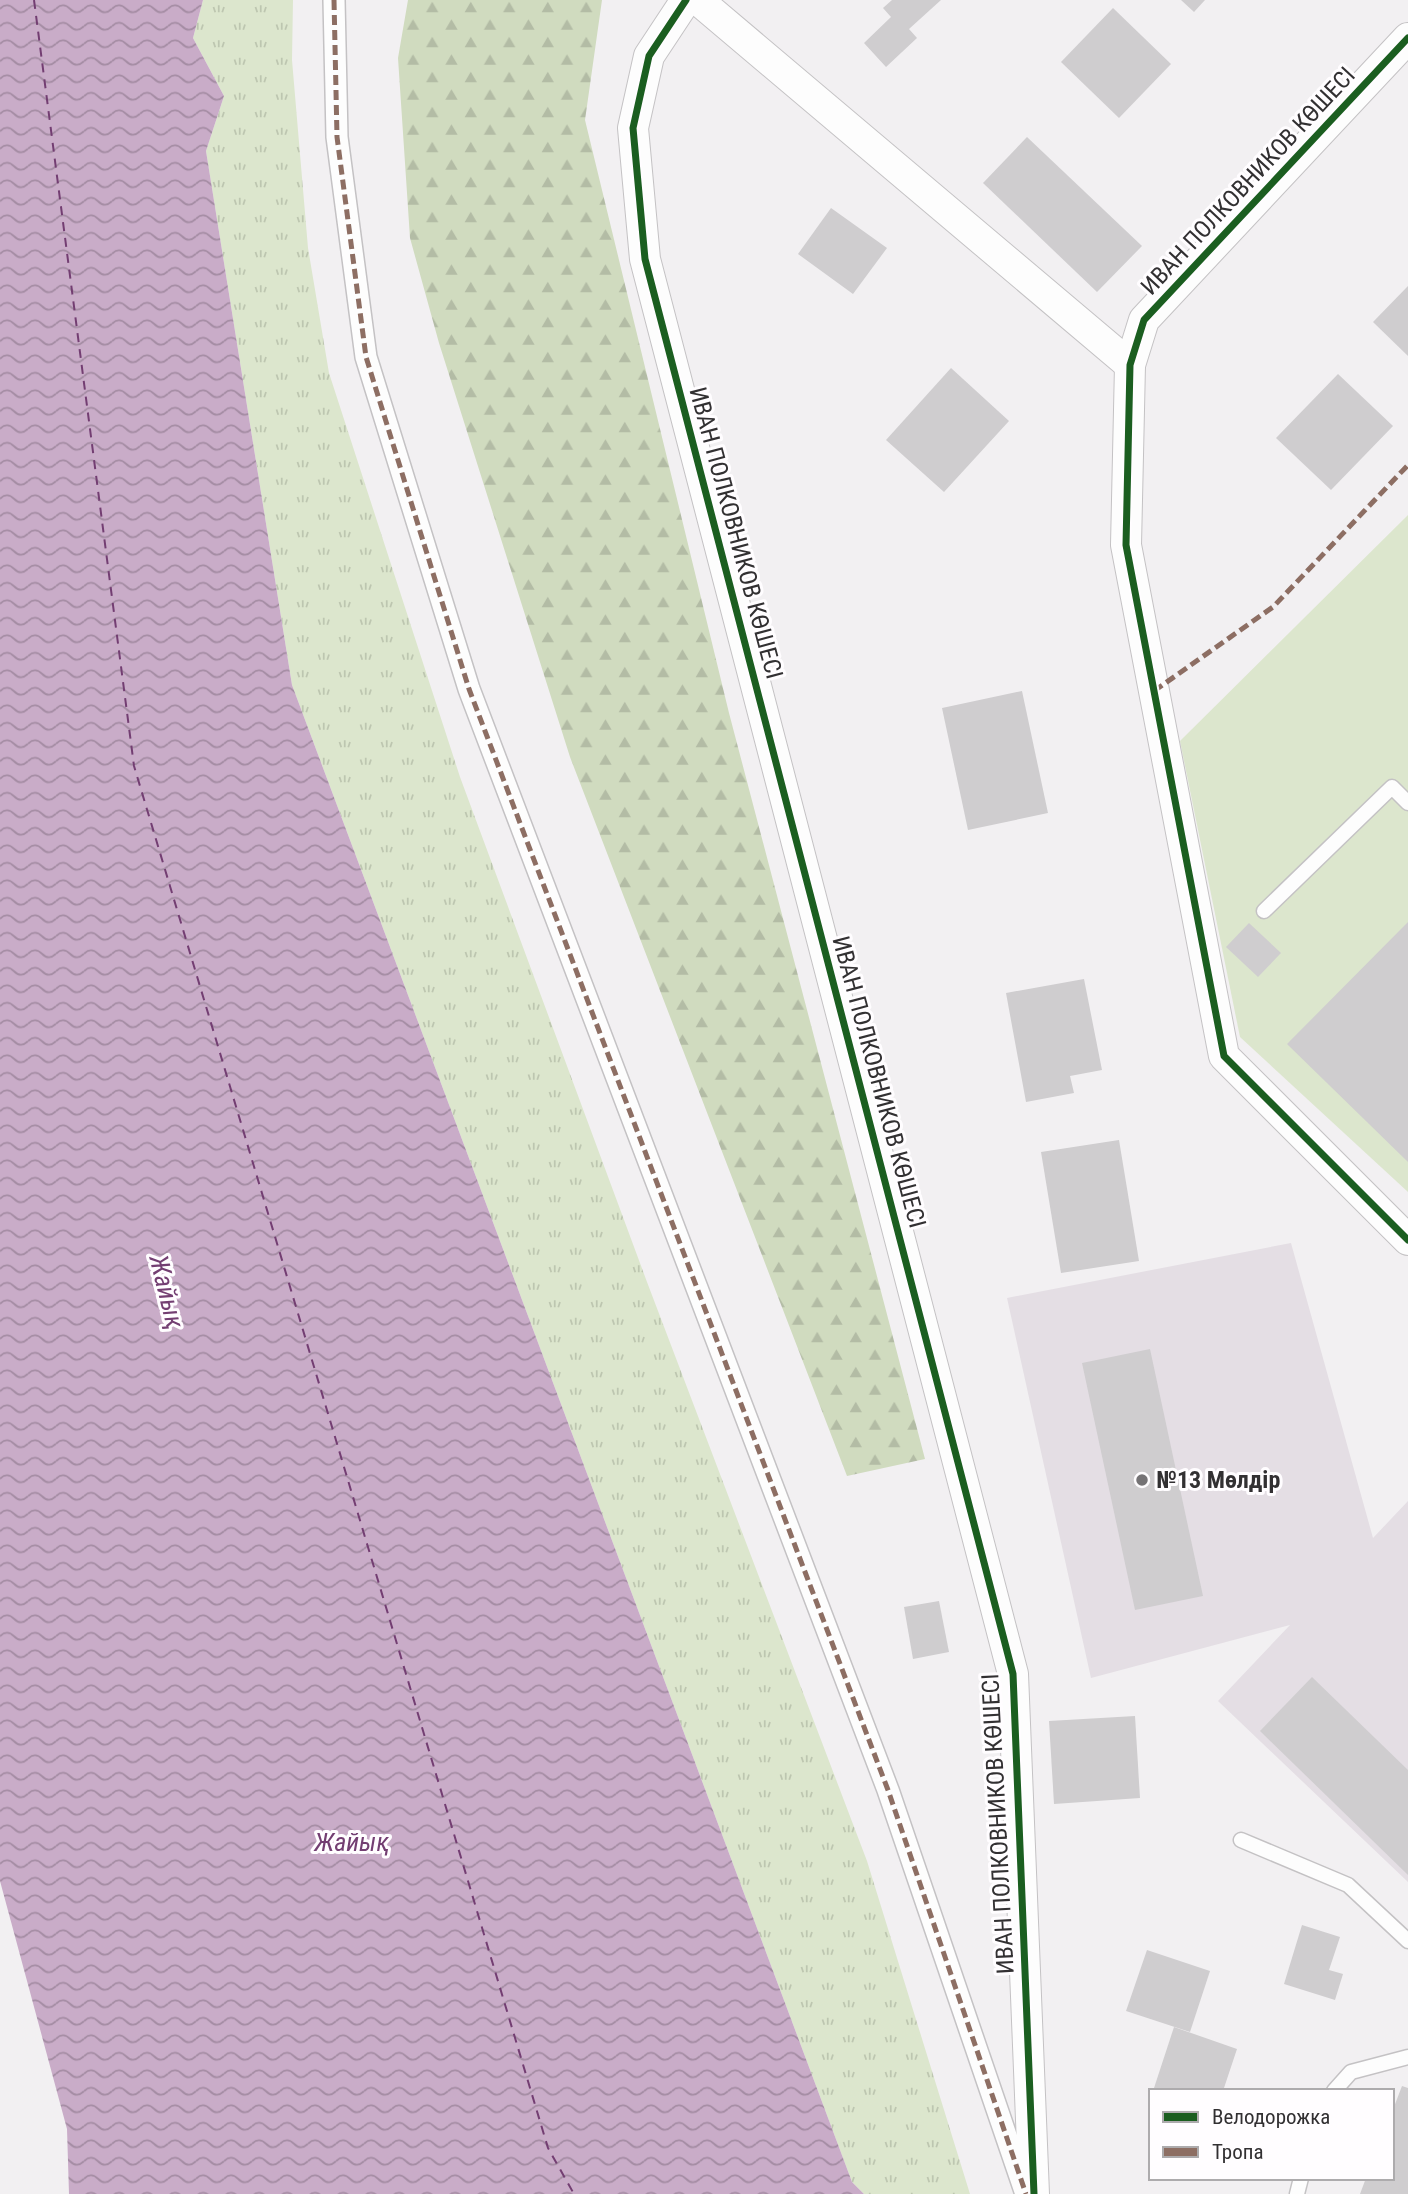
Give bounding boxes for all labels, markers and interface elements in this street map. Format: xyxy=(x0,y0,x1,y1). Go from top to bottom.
street label: ИВАН ПОЛКОВНИКОВ КӨШЕСІ xyxy=(1135,61,1361,301)
street label: ИВАН ПОЛКОВНИКОВ КӨШЕСІ xyxy=(684,384,788,682)
street label: ИВАН ПОЛКОВНИКОВ КӨШЕСІ xyxy=(827,933,931,1231)
water label: Жайық xyxy=(143,1251,191,1332)
place label: №13 Мөлдiр xyxy=(1156,1466,1280,1494)
marker: №13 Мөлдiр xyxy=(1134,1472,1150,1488)
street label: ИВАН ПОЛКОВНИКОВ КӨШЕСІ xyxy=(976,1673,1020,1975)
water label: Жайық xyxy=(313,1827,390,1857)
legend xyxy=(1149,2089,1394,2180)
text: Велодорожка xyxy=(1212,2105,1330,2129)
text: Тропа xyxy=(1212,2140,1263,2164)

